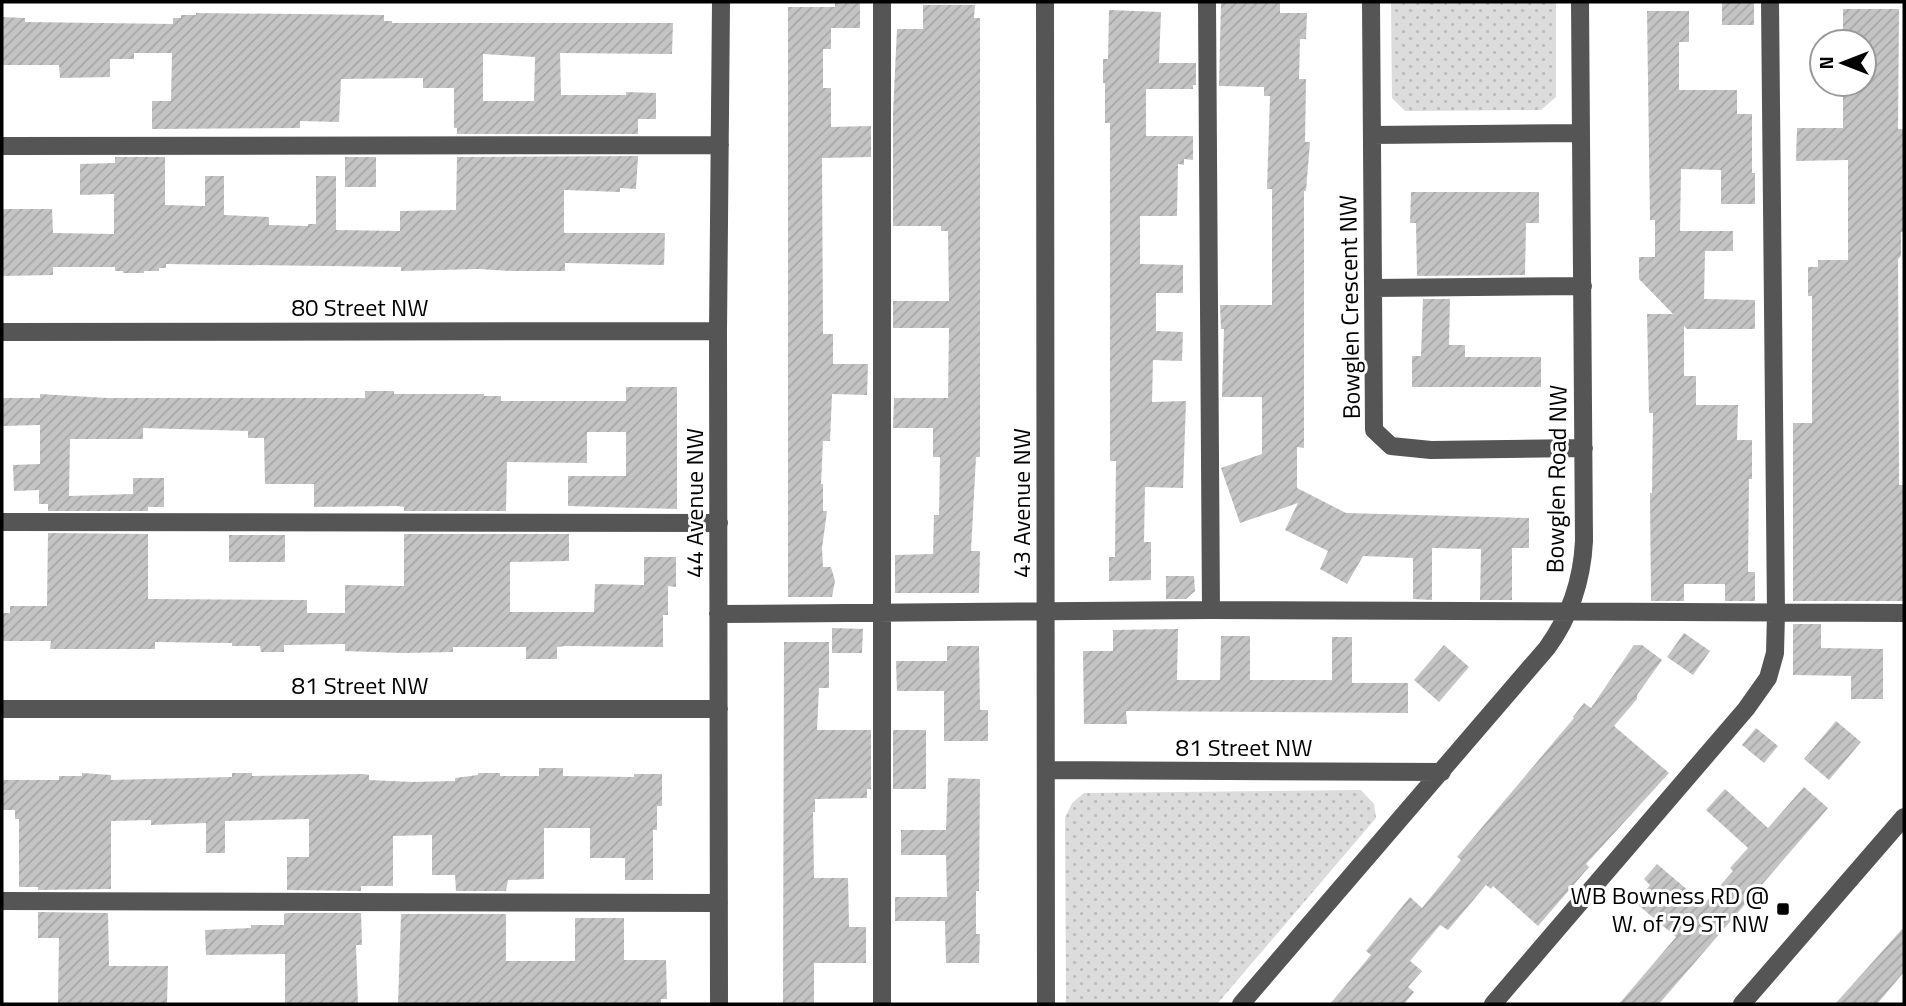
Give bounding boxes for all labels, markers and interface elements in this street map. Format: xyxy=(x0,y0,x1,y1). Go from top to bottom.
north arrow xyxy=(1808,28,1878,98)
text: N xyxy=(1811,56,1840,70)
street label: Bowglen Crescent NW xyxy=(1329,195,1369,419)
street label: 80 Street NW xyxy=(292,289,428,325)
street label: Bowglen Road NW xyxy=(1536,385,1576,573)
street label: 44 Avenue NW xyxy=(676,428,712,578)
street label: 43 Avenue NW xyxy=(1003,428,1039,578)
street label: 81 Street NW xyxy=(292,667,428,703)
street label: 81 Street NW xyxy=(1176,729,1312,765)
place label: WB Bowness RD @ W. of 79 ST NW xyxy=(1570,877,1769,941)
marker: WB Bowness RD @ W. of 79 ST NW xyxy=(1775,901,1791,917)

